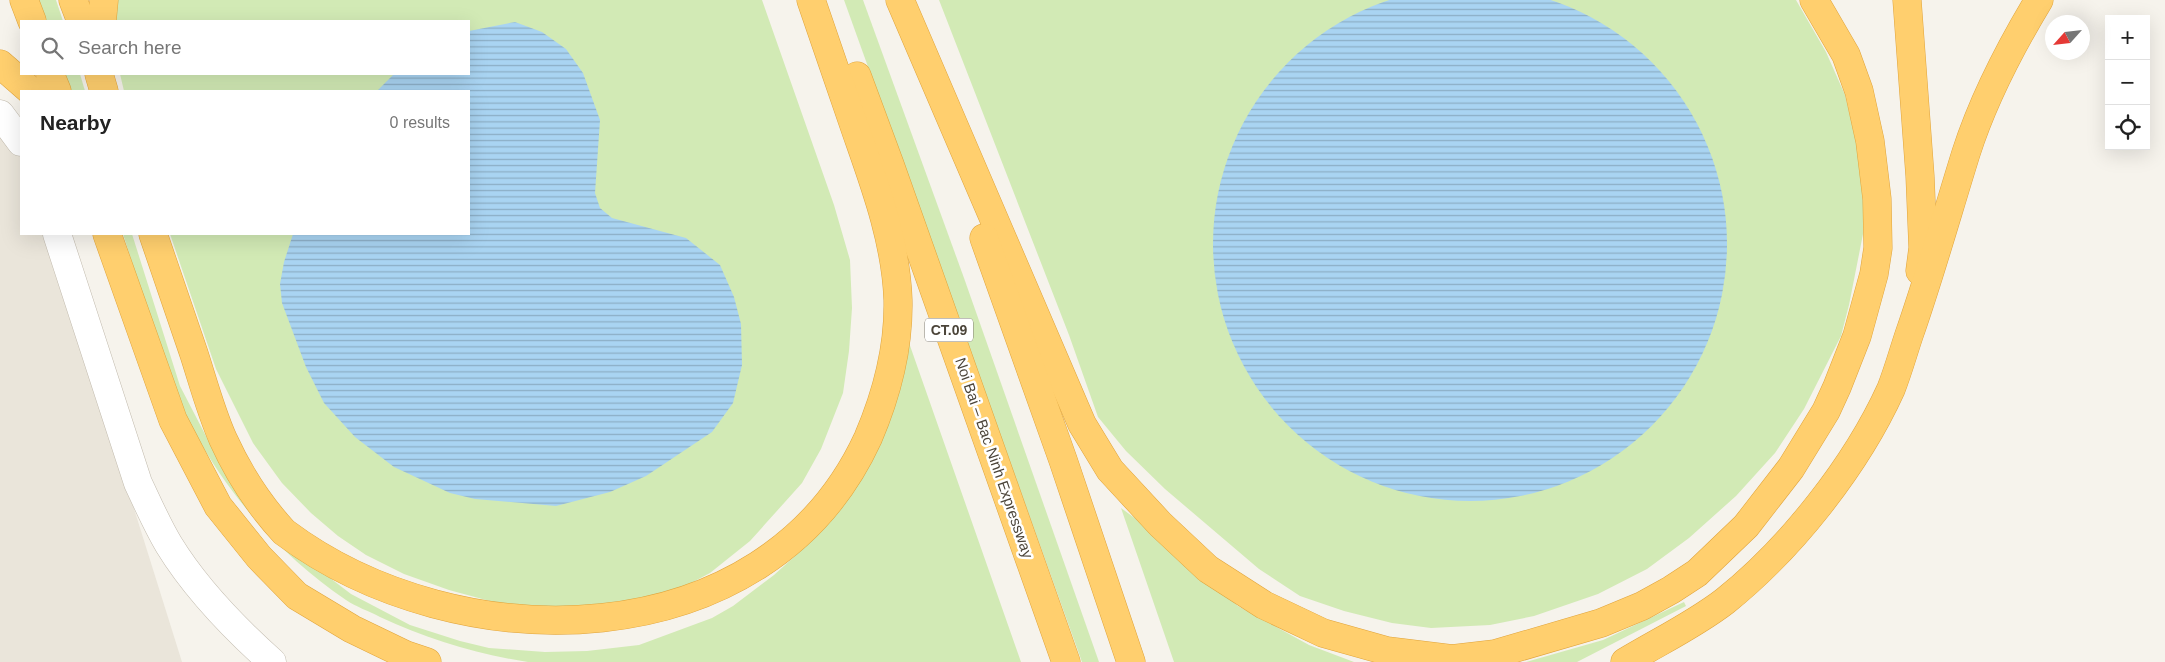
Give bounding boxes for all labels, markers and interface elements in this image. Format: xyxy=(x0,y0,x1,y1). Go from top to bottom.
north arrow xyxy=(2045,15,2090,60)
map controls xyxy=(2105,15,2150,150)
button: + xyxy=(2105,15,2150,60)
search box xyxy=(20,20,470,75)
icon: search xyxy=(38,34,66,62)
text: Search here xyxy=(78,37,182,58)
button: − xyxy=(2105,60,2150,105)
button: locate xyxy=(2105,105,2150,150)
text: Nearby xyxy=(40,111,111,134)
text: 0 results xyxy=(390,114,450,131)
road number: CT.09 xyxy=(925,318,973,342)
street label: Noi Bai – Bac Ninh Expressway xyxy=(952,355,1037,561)

